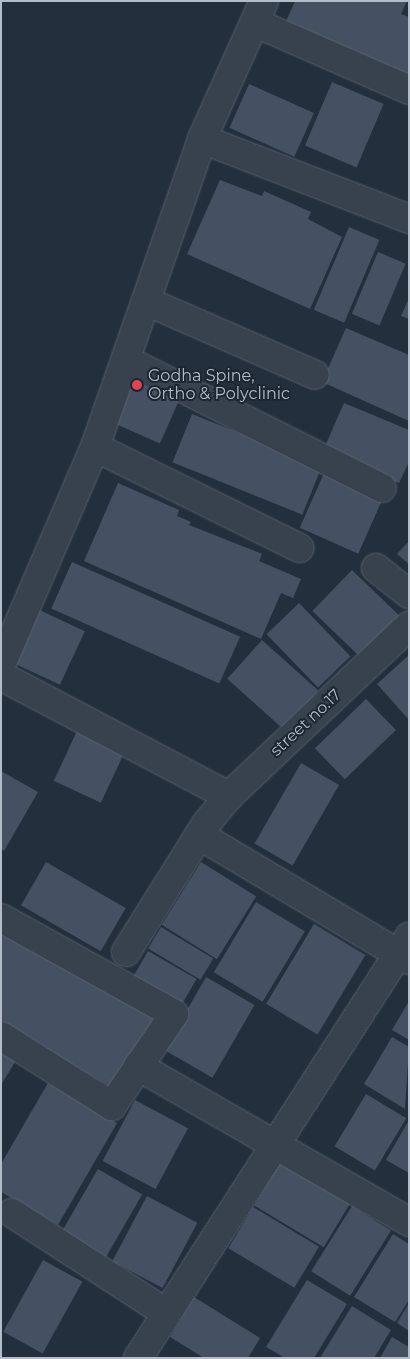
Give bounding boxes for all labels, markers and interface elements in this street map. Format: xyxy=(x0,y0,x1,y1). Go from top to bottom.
place label: Godha Spine, Ortho & Polyclinic xyxy=(148,366,290,404)
marker: Godha Spine, Ortho & Polyclinic xyxy=(130,378,144,392)
street label: street no.17 xyxy=(267,685,345,761)

